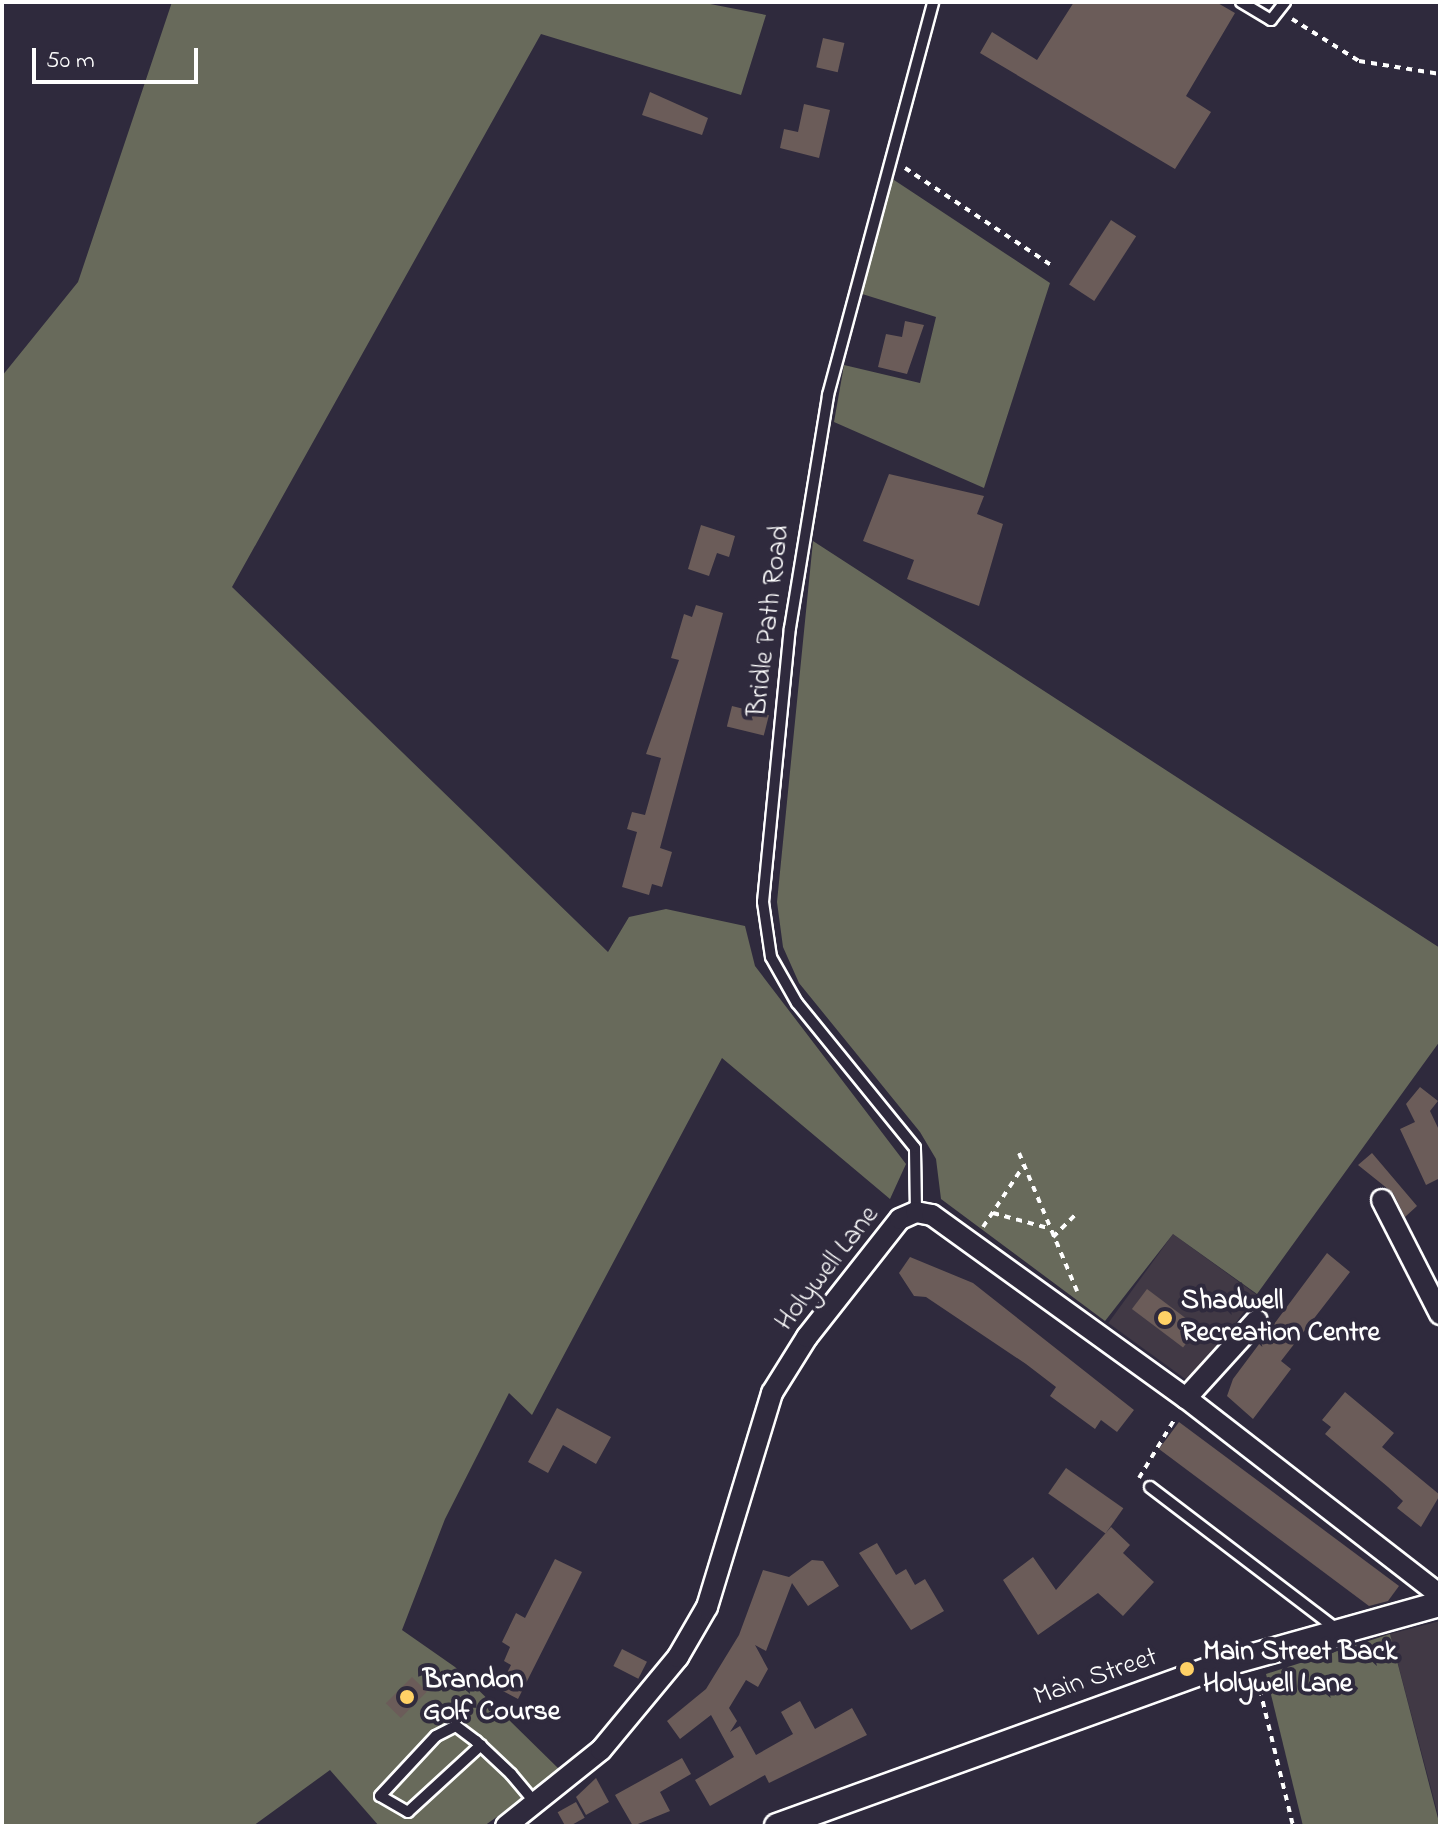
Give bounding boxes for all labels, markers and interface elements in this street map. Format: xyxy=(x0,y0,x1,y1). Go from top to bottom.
scale bar xyxy=(36,32,202,82)
text: 50 m xyxy=(46,44,95,79)
street label: Bridle Path Road xyxy=(742,523,798,719)
street label: Holywell Lane xyxy=(769,1200,887,1338)
place label: Shadwell Recreation Centre xyxy=(1181,1285,1380,1351)
marker: Shadwell Recreation Centre xyxy=(1156,1309,1174,1327)
place label: Main Street Back Holywell Lane xyxy=(1203,1636,1397,1702)
street label: Main Street xyxy=(1030,1641,1162,1715)
marker: Main Street Back Holywell Lane xyxy=(1178,1660,1196,1678)
place label: Brandon Golf Course xyxy=(423,1664,560,1730)
marker: Brandon Golf Course xyxy=(398,1688,416,1706)

